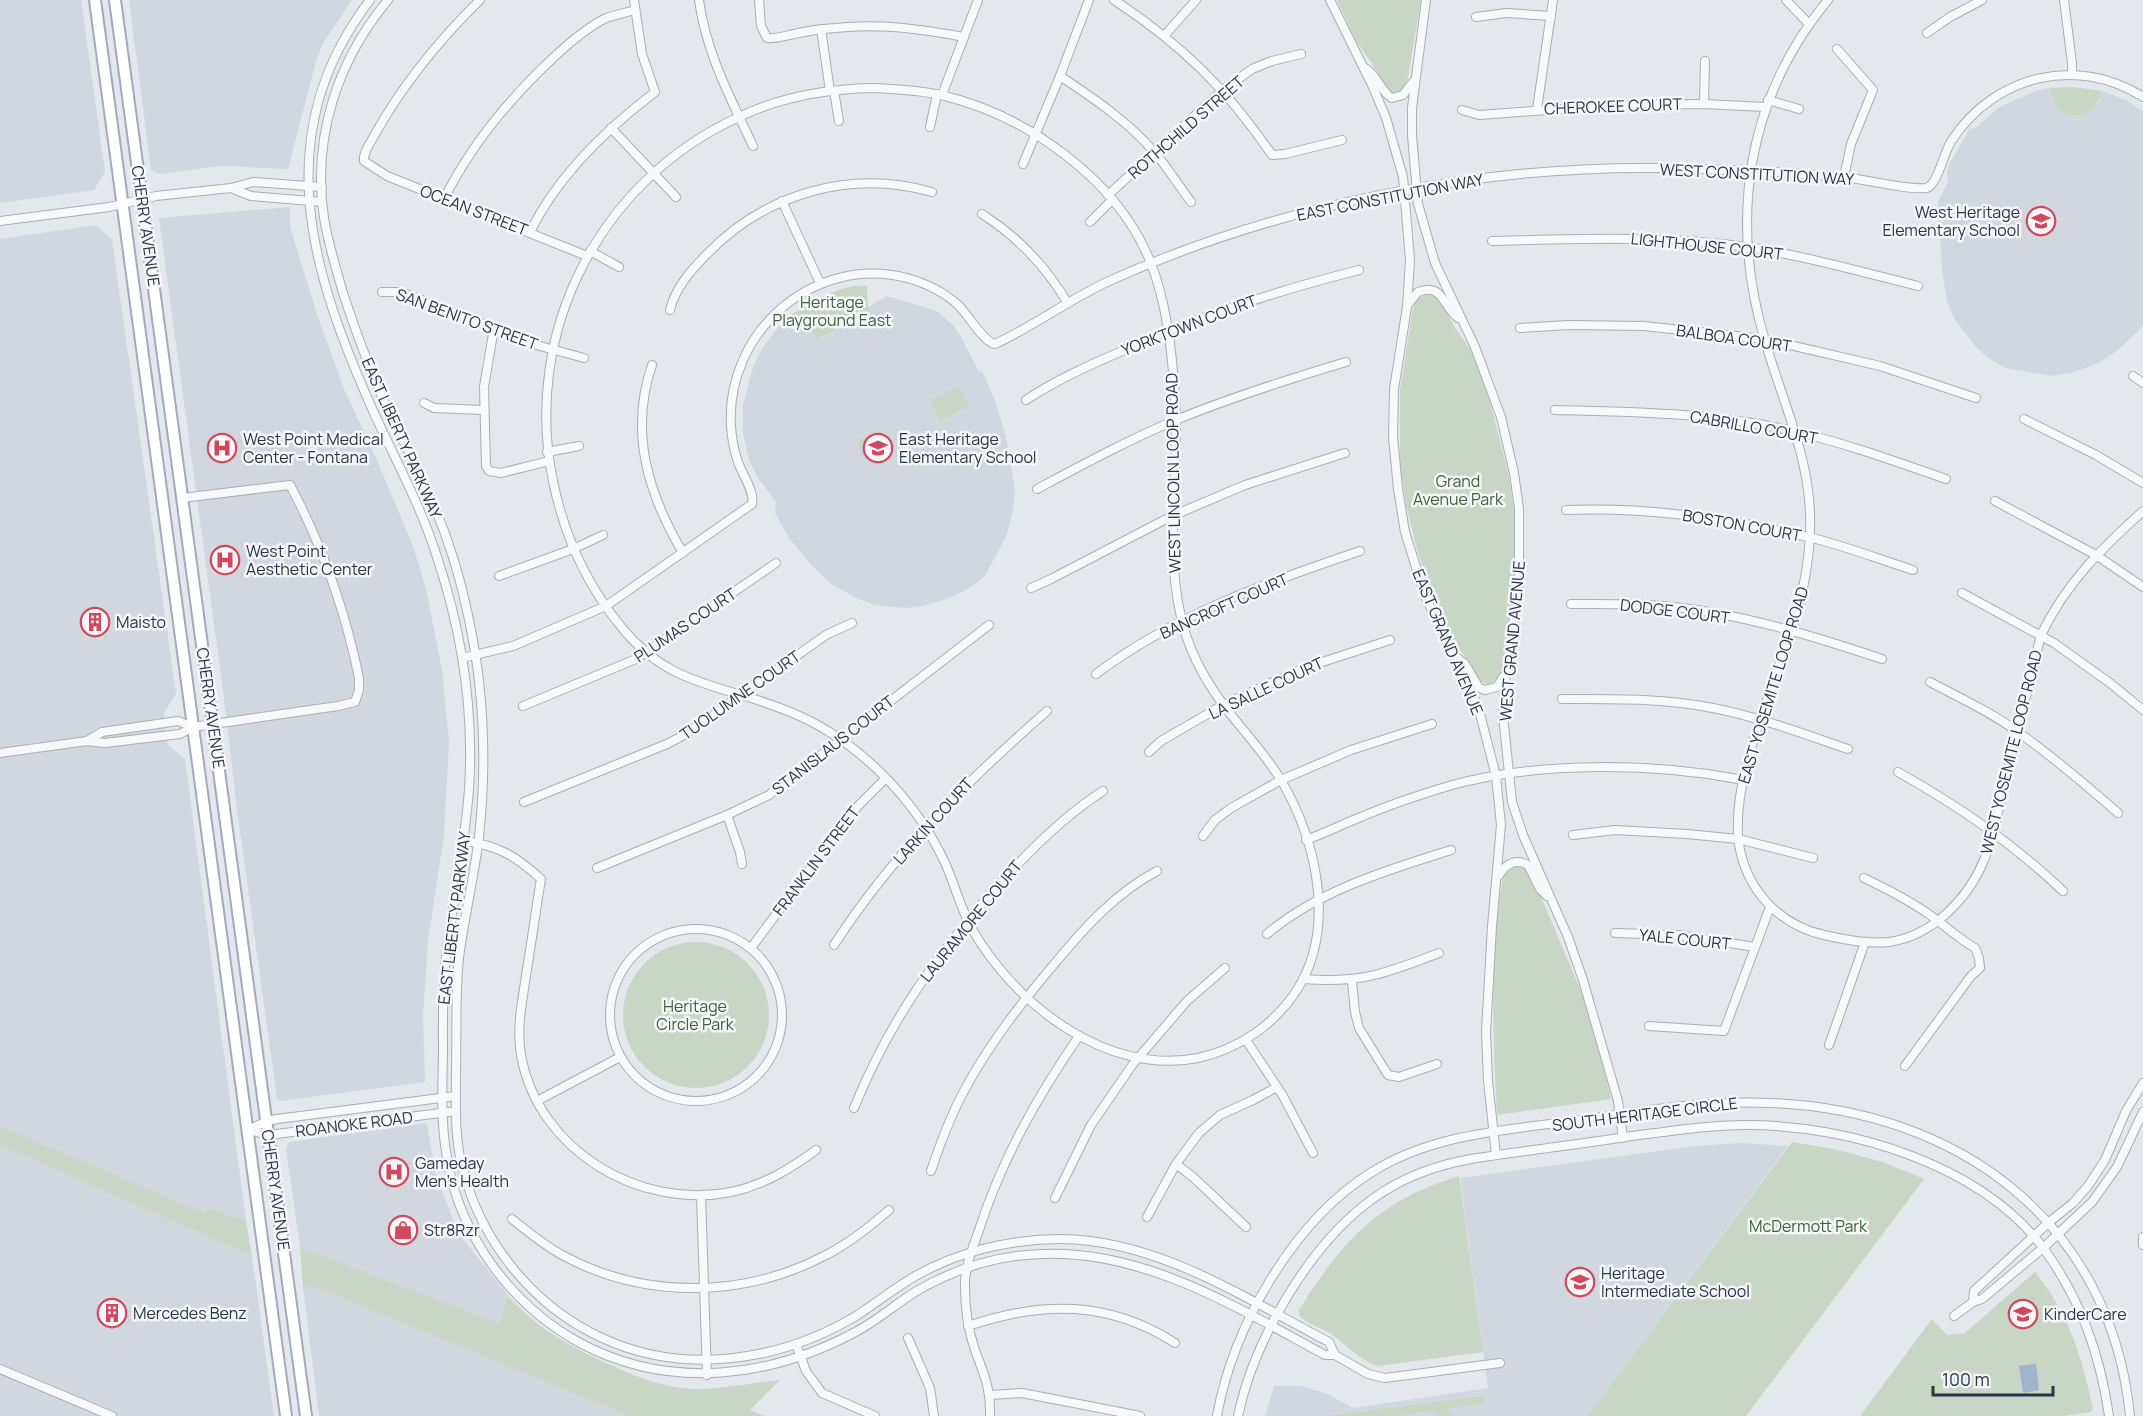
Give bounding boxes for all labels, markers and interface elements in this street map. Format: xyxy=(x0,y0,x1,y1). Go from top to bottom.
street label: ROTHCHILD STREET xyxy=(1123,70,1249,184)
street label: CHEROKEE COURT xyxy=(1544,93,1683,119)
street label: WEST CONSTITUTION WAY xyxy=(1659,158,1855,190)
street label: CHERRY AVENUE xyxy=(127,164,165,288)
street label: EAST CONSTITUTION WAY xyxy=(1295,168,1485,226)
street label: OCEAN STREET xyxy=(417,179,531,241)
place label: West Heritage Elementary School xyxy=(1882,201,2020,241)
school or university icon: West Heritage Elementary School xyxy=(2025,205,2057,237)
street label: LIGHTHOUSE COURT xyxy=(1630,227,1785,265)
street label: SAN BENITO STREET xyxy=(393,283,541,355)
street label: YORKTOWN COURT xyxy=(1118,289,1260,361)
park label: Heritage Playground East xyxy=(772,291,892,331)
street label: BALBOA COURT xyxy=(1675,319,1794,357)
street label: EAST LIBERTY PARKWAY xyxy=(357,354,447,522)
street label: WEST LINCOLN LOOP ROAD xyxy=(1160,373,1186,573)
street label: CABRILLO COURT xyxy=(1688,405,1820,449)
place label: West Point Medical Center - Fontana xyxy=(243,428,384,468)
place label: East Heritage Elementary School xyxy=(899,428,1037,468)
hospital icon: West Point Medical Center - Fontana xyxy=(206,432,238,464)
school or university icon: East Heritage Elementary School xyxy=(862,432,894,464)
park label: Grand Avenue Park xyxy=(1413,470,1504,510)
street label: BOSTON COURT xyxy=(1681,504,1804,546)
place label: West Point Aesthetic Center xyxy=(246,540,373,580)
hospital icon: West Point Aesthetic Center xyxy=(209,544,241,576)
street label: WEST GRAND AVENUE xyxy=(1494,560,1530,722)
street label: EAST GRAND AVENUE xyxy=(1407,566,1489,718)
street label: BANCROFT COURT xyxy=(1156,568,1292,644)
street label: PLUMAS COURT xyxy=(629,582,741,667)
street label: EAST YOSEMITE LOOP ROAD xyxy=(1733,584,1814,786)
street label: DODGE COURT xyxy=(1619,593,1732,629)
building icon: Maisto xyxy=(79,606,111,638)
place label: Maisto xyxy=(116,611,166,633)
street label: TUOLUMNE COURT xyxy=(675,645,805,745)
street label: CHERRY AVENUE xyxy=(192,646,230,770)
street label: WEST YOSEMITE LOOP ROAD xyxy=(1975,647,2047,856)
street label: LA SALLE COURT xyxy=(1205,652,1327,724)
street label: STANISLAUS COURT xyxy=(767,690,899,800)
street label: LARKIN COURT xyxy=(888,773,978,869)
street label: FRANKLIN STREET xyxy=(767,801,865,920)
street label: EAST LIBERTY PARKWAY xyxy=(432,830,476,1006)
street label: LAURAMORE COURT xyxy=(915,855,1027,987)
street label: YALE COURT xyxy=(1638,923,1732,955)
park label: Heritage Circle Park xyxy=(656,995,735,1035)
street label: SOUTH HERITAGE CIRCLE xyxy=(1551,1092,1739,1136)
street label: ROANOKE ROAD xyxy=(294,1106,414,1142)
street label: CHERRY AVENUE xyxy=(257,1128,295,1252)
place label: Gameday Men's Health xyxy=(415,1152,509,1192)
hospital icon: Gameday Men's Health xyxy=(378,1156,410,1188)
shop icon: Str8Rzr xyxy=(387,1214,419,1246)
park label: McDermott Park xyxy=(1749,1215,1868,1237)
place label: Str8Rzr xyxy=(424,1219,480,1241)
place label: Heritage Intermediate School xyxy=(1601,1262,1750,1302)
school or university icon: Heritage Intermediate School xyxy=(1564,1266,1596,1298)
building icon: Mercedes Benz xyxy=(96,1297,128,1329)
school or university icon: KinderCare xyxy=(2007,1298,2039,1330)
place label: Mercedes Benz xyxy=(133,1302,247,1324)
place label: KinderCare xyxy=(2044,1303,2127,1325)
scale bar xyxy=(1933,1359,2053,1397)
text: 100 m xyxy=(1942,1367,1990,1391)

